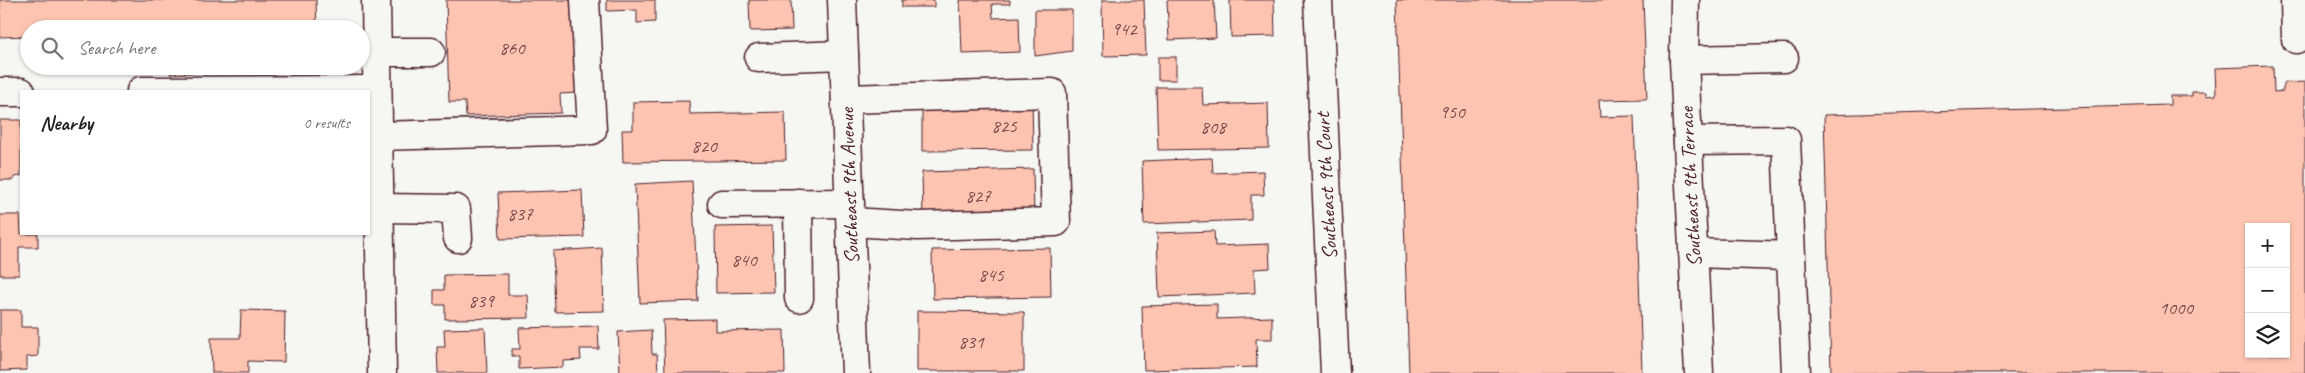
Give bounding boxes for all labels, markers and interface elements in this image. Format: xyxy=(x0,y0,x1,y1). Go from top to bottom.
house number: 942 xyxy=(1111,17,1138,41)
search box xyxy=(20,20,370,75)
icon: search xyxy=(38,34,66,62)
text: Search here xyxy=(78,36,155,60)
house number: 860 xyxy=(499,36,526,60)
house number: 950 xyxy=(1439,100,1466,124)
street label: Southeast 9th Terrace xyxy=(1673,105,1707,268)
street label: Southeast 9th Avenue xyxy=(833,106,865,265)
text: Nearby xyxy=(40,110,93,136)
street label: Southeast 9th Court xyxy=(1309,110,1343,260)
text: 0 results xyxy=(303,113,350,133)
house number: 825 xyxy=(991,114,1018,138)
house number: 808 xyxy=(1200,115,1228,139)
house number: 820 xyxy=(691,134,718,158)
house number: 827 xyxy=(965,184,992,208)
house number: 837 xyxy=(507,202,534,226)
map controls xyxy=(2245,223,2290,358)
button: + xyxy=(2245,223,2290,268)
house number: 840 xyxy=(731,248,758,272)
house number: 845 xyxy=(978,263,1005,287)
button: − xyxy=(2245,268,2290,313)
house number: 839 xyxy=(468,289,495,313)
house number: 1000 xyxy=(2159,296,2195,320)
button: layers xyxy=(2245,313,2290,358)
house number: 831 xyxy=(958,330,985,354)

